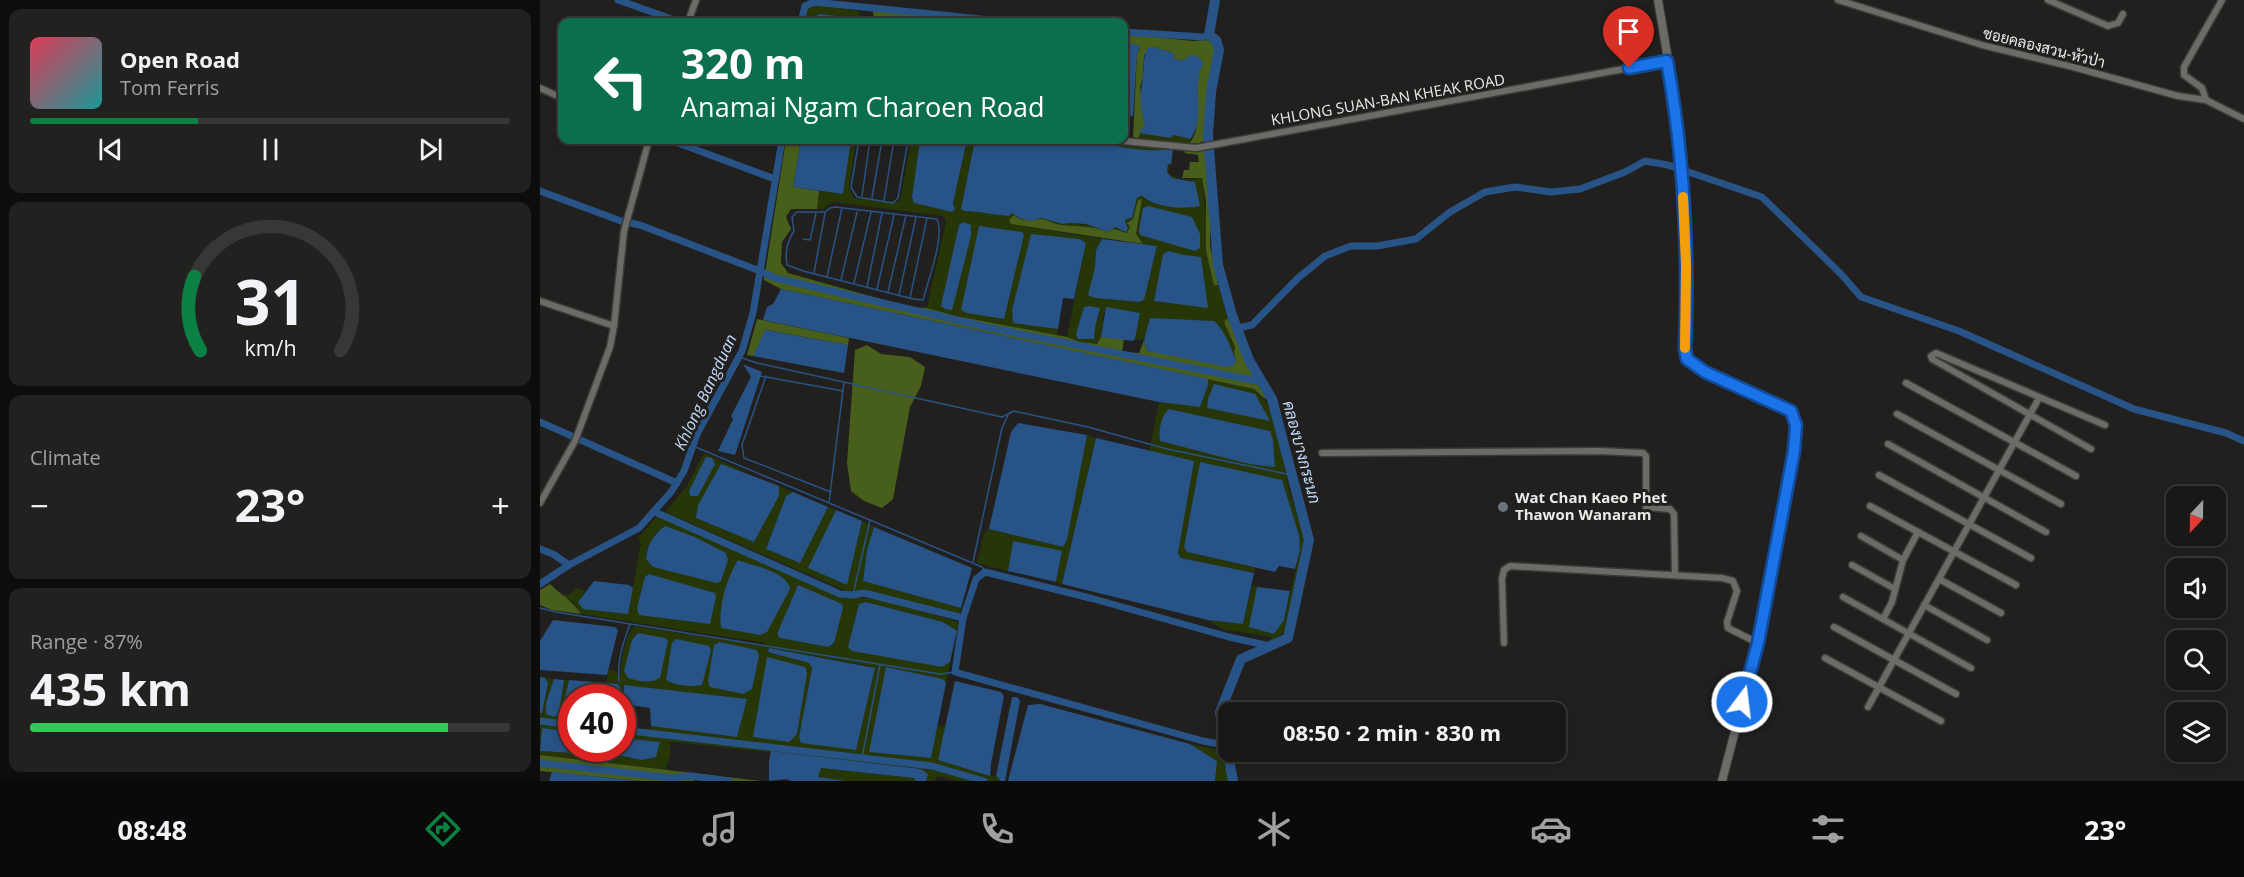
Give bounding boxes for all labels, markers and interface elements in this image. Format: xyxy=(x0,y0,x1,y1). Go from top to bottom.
pin xyxy=(1603,6,1654,68)
icon: arrive xyxy=(1612,15,1645,48)
street label: ซอยคลองสวน-หัวป่า xyxy=(1981,22,2107,72)
text: 320 m xyxy=(681,34,805,91)
icon: left xyxy=(582,42,660,120)
text: Open Road xyxy=(120,44,240,74)
street label: KHLONG SUAN-BAN KHEAK ROAD xyxy=(1269,69,1506,129)
text: Tom Ferris xyxy=(120,74,219,101)
text: Anamai Ngam Charoen Road xyxy=(681,88,1044,125)
icon: previous xyxy=(94,133,127,166)
icon: pause xyxy=(254,133,287,166)
icon: next xyxy=(414,133,447,166)
text: 31 xyxy=(234,258,306,343)
water label: Khlong Bangduan xyxy=(668,330,742,454)
text: km/h xyxy=(244,333,296,362)
water label: คลองบางกระนก xyxy=(1278,398,1326,506)
text: Climate xyxy=(30,444,101,471)
text: 23° xyxy=(235,474,305,535)
text: − xyxy=(30,483,49,528)
text: + xyxy=(491,483,510,528)
north arrow xyxy=(2166,486,2226,546)
map controls xyxy=(2166,486,2226,762)
place label: Wat Chan Kaeo Phet Thawon Wanaram xyxy=(1515,487,1667,524)
marker: Wat Chan Kaeo Phet Thawon Wanaram xyxy=(1496,500,1510,514)
button: sound xyxy=(2166,558,2226,618)
text: Range · 87% xyxy=(30,628,143,655)
button: search xyxy=(2166,630,2226,690)
text: 435 km xyxy=(30,658,191,719)
position arrow xyxy=(1710,670,1774,734)
speed limit sign: 40 xyxy=(558,684,636,762)
button: layers xyxy=(2166,702,2226,762)
text: 08:50 · 2 min · 830 m xyxy=(1283,717,1501,747)
icon: directions xyxy=(422,808,464,850)
icon: music xyxy=(699,808,741,850)
icon: phone xyxy=(976,808,1018,850)
icon: climate xyxy=(1253,808,1295,850)
icon: car xyxy=(1530,808,1572,850)
icon: filters xyxy=(1807,808,1849,850)
text: 08:48 xyxy=(118,811,187,848)
text: 23° xyxy=(2084,811,2126,848)

